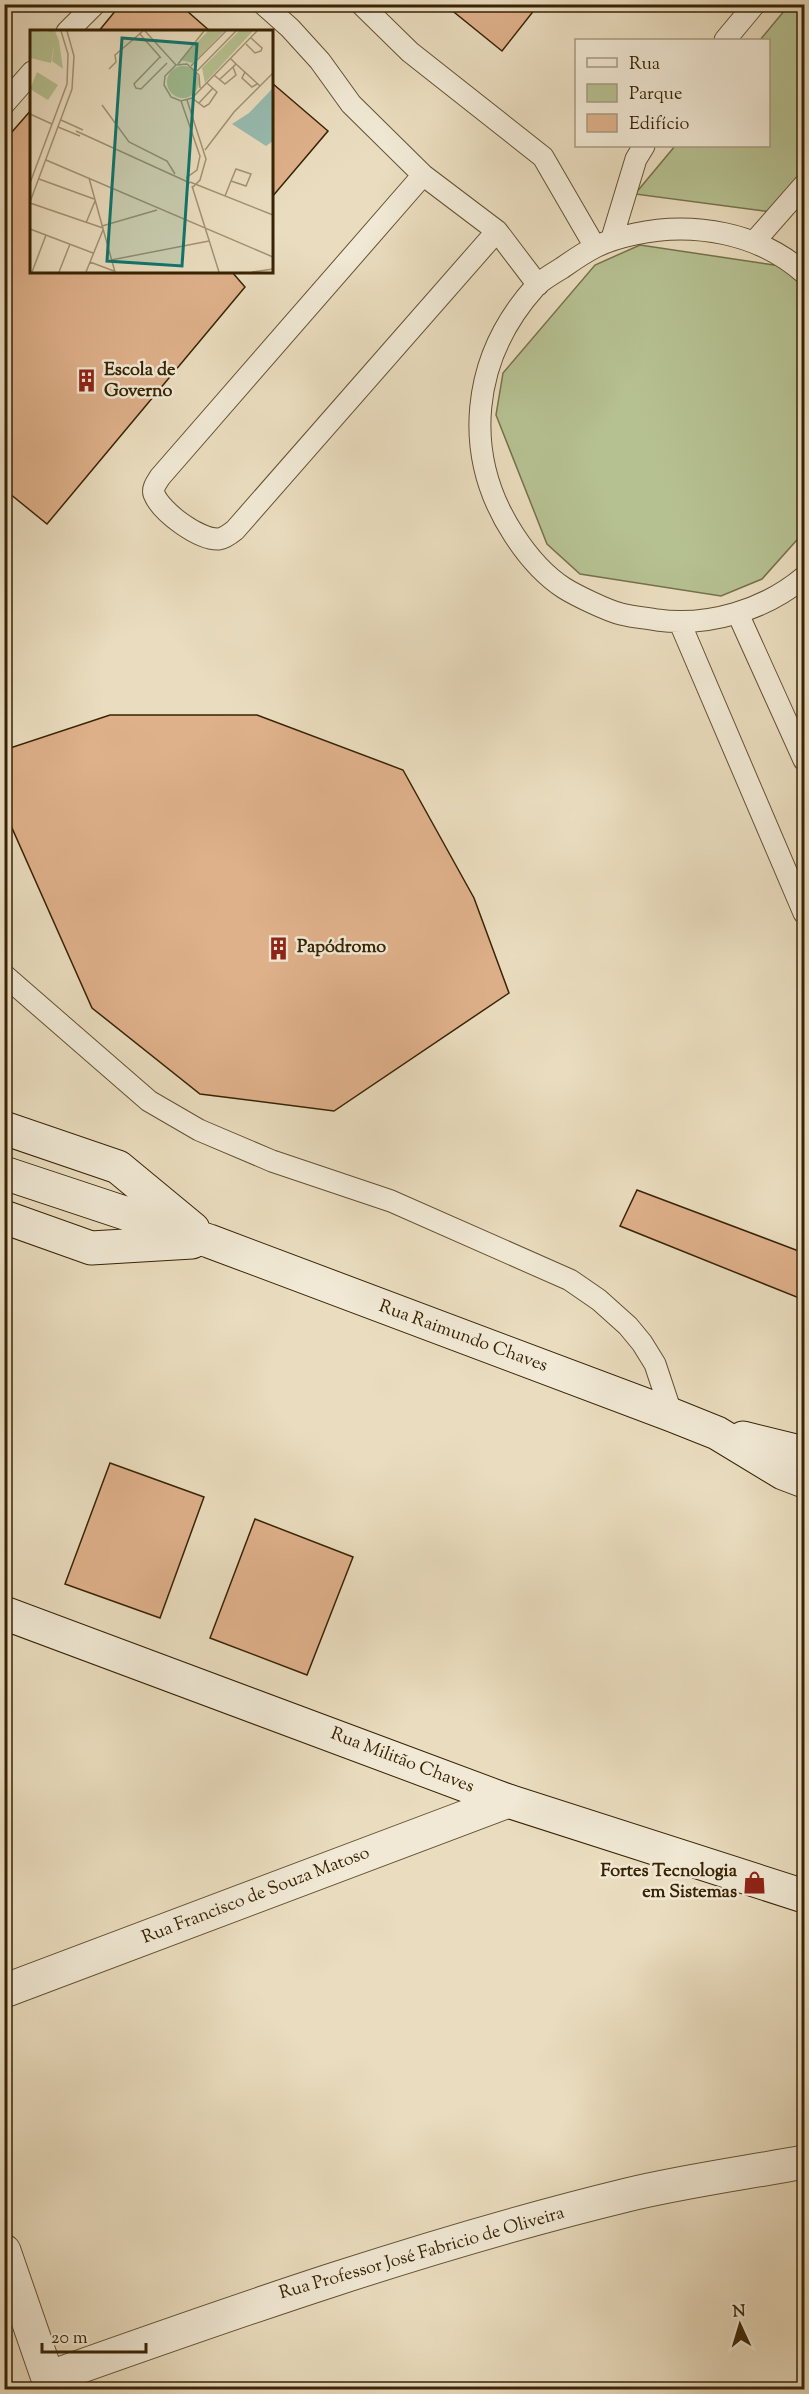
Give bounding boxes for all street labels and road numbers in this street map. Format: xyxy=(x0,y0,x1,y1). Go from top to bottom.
street label: Rua Raimundo Chaves xyxy=(375,1294,551,1380)
street label: Rua Militão Chaves xyxy=(326,1722,478,1800)
street label: Rua Francisco de Souza Matoso xyxy=(138,1840,374,1951)
street label: Rua Professor José Fabricio de Oliveira xyxy=(276,2201,568,2307)

